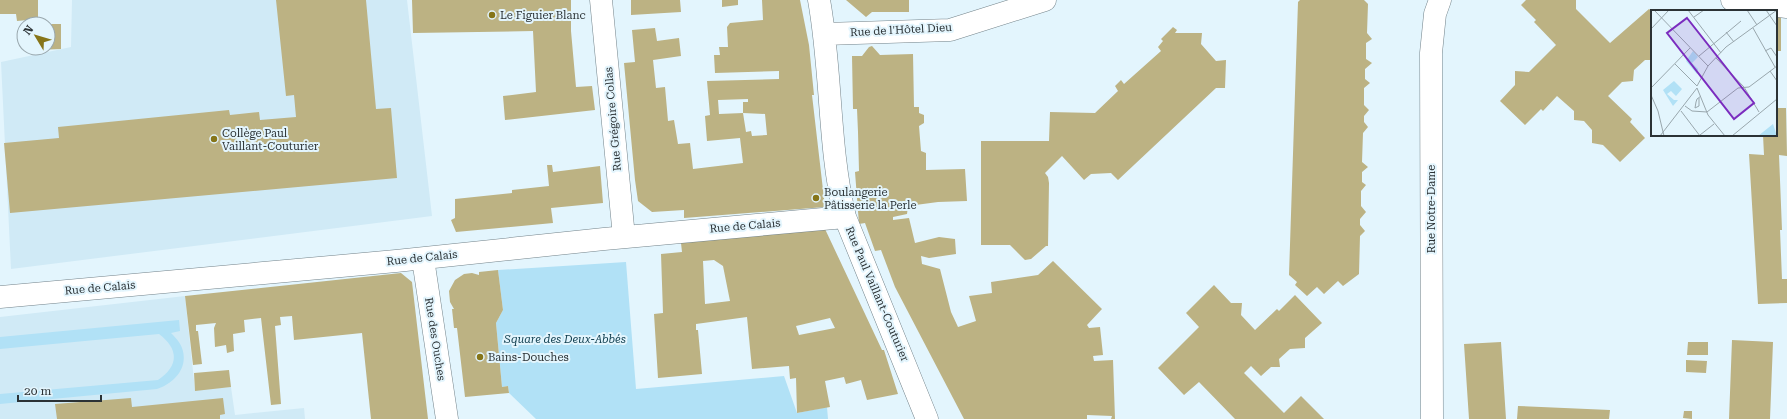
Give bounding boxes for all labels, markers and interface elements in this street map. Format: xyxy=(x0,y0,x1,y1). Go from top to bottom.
place label: Le Figuier Blanc xyxy=(500,9,586,22)
marker: Le Figuier Blanc xyxy=(487,10,497,20)
inset map xyxy=(1651,10,1777,136)
north arrow xyxy=(16,16,56,56)
street label: Rue de l'Hôtel Dieu xyxy=(850,21,952,39)
text: N xyxy=(21,22,37,37)
street label: Rue Grégoire Collas xyxy=(602,66,624,172)
place label: Collège Paul Vaillant-Couturier xyxy=(222,127,319,153)
marker: Collège Paul Vaillant-Couturier xyxy=(209,134,219,144)
street label: Rue Notre-Dame xyxy=(1425,165,1438,253)
place label: Boulangerie Pâtisserie la Perle xyxy=(824,186,917,212)
marker: Boulangerie Pâtisserie la Perle xyxy=(811,193,821,203)
street label: Rue de Calais xyxy=(709,216,781,236)
street label: Rue Paul Vaillant-Couturier xyxy=(843,225,912,364)
street label: Rue de Calais xyxy=(386,248,458,268)
street label: Rue de Calais xyxy=(64,278,136,298)
street label: Rue des Ouches xyxy=(422,296,448,382)
park label: Square des Deux-Abbés xyxy=(503,333,626,346)
place label: Bains-Douches xyxy=(488,351,569,364)
marker: Bains-Douches xyxy=(475,352,485,362)
scale bar xyxy=(18,377,101,403)
text: 20 m xyxy=(24,384,51,398)

